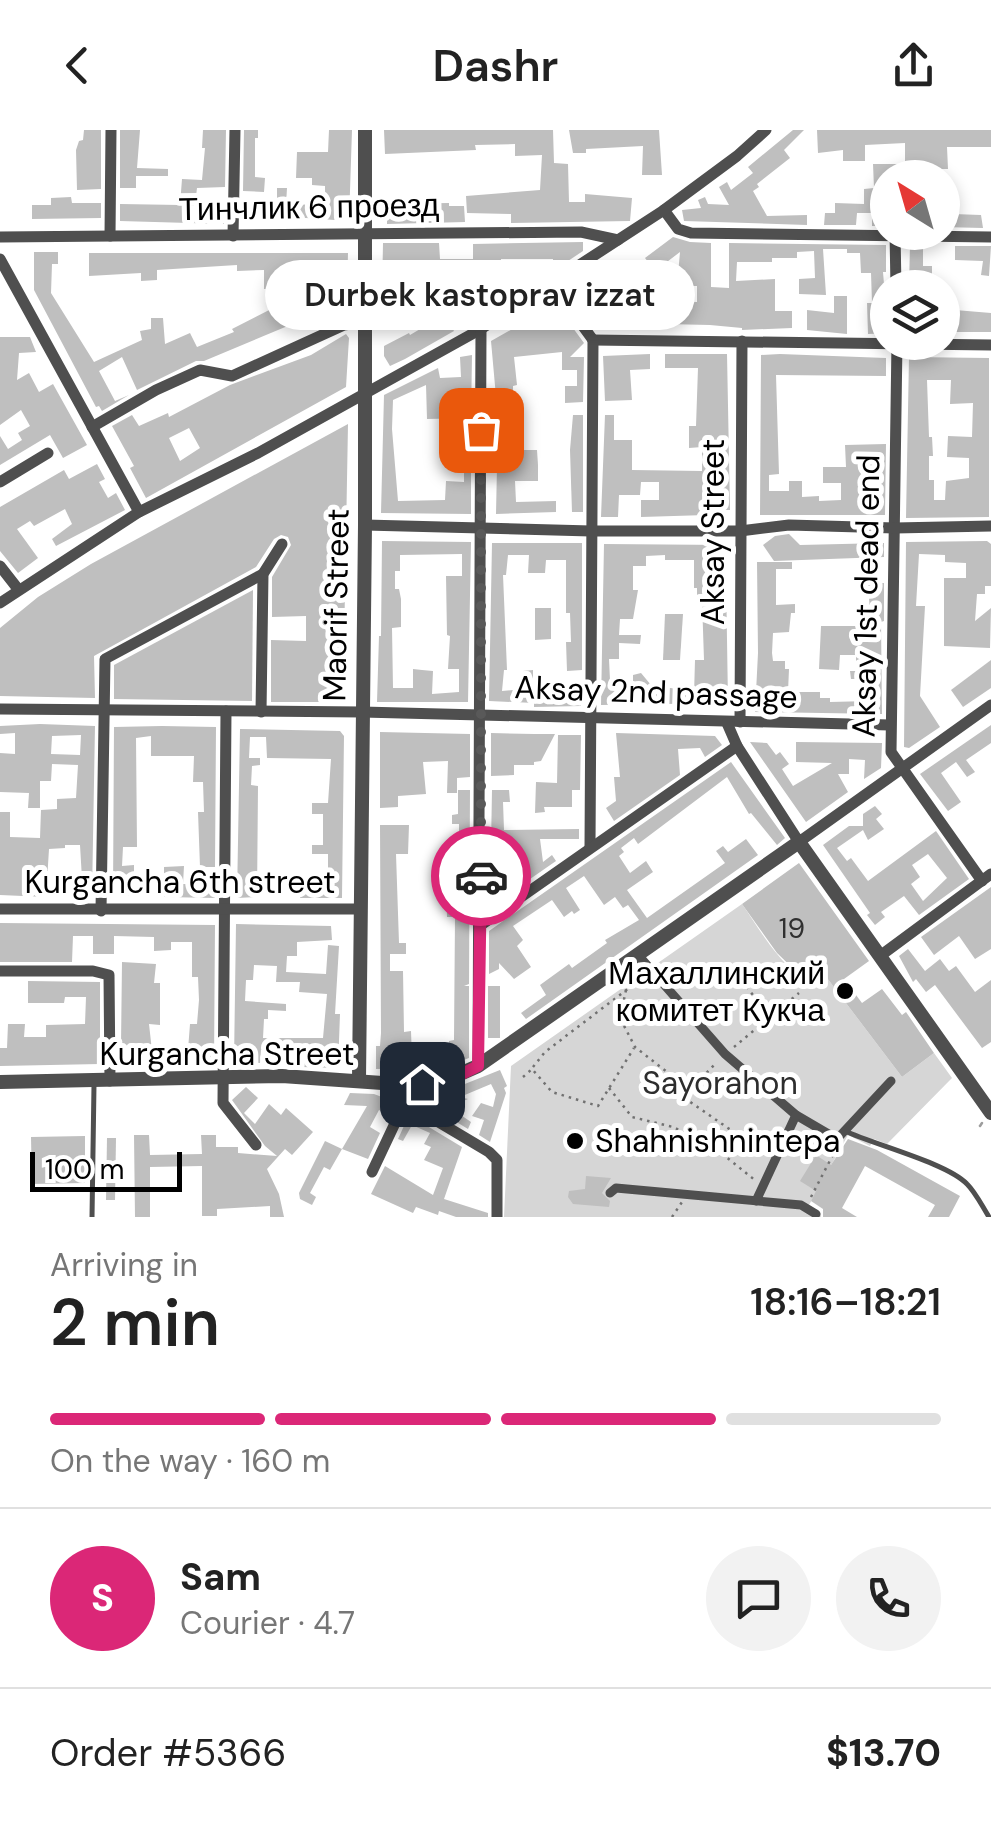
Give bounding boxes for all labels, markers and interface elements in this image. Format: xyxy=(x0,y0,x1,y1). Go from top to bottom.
text: Dashr xyxy=(432,36,559,95)
icon: back xyxy=(50,38,105,93)
icon: share xyxy=(886,38,941,93)
north arrow xyxy=(870,160,960,250)
map controls xyxy=(870,160,960,360)
street label: Тинчлик 6 проезд xyxy=(178,184,440,230)
callout: Durbek kastoprav izzat xyxy=(266,260,696,330)
button: layers xyxy=(870,270,960,360)
text: Durbek kastoprav izzat xyxy=(304,274,656,316)
pin xyxy=(439,388,524,473)
icon: bag xyxy=(454,403,509,458)
street label: Aksay Street xyxy=(692,439,734,625)
street label: Aksay 1st dead end xyxy=(843,454,889,738)
street label: Maorif Street xyxy=(313,508,359,702)
street label: Aksay 2nd passage xyxy=(514,666,798,718)
courier xyxy=(431,826,531,926)
icon: car xyxy=(454,849,509,904)
street label: Kurgancha 6th street xyxy=(24,861,336,903)
house number: 19 xyxy=(779,910,805,947)
place label: Махаллинский комитет Кукча xyxy=(608,952,825,1031)
marker: Махаллинский комитет Кукча xyxy=(834,980,856,1002)
street label: Kurgancha Street xyxy=(100,1033,354,1075)
pin xyxy=(380,1042,465,1127)
icon: home xyxy=(395,1057,450,1112)
park label: Sayorahon xyxy=(642,1062,798,1104)
place label: Shahnishnintepa xyxy=(595,1120,840,1162)
marker: Shahnishnintepa xyxy=(564,1130,586,1152)
scale bar xyxy=(30,1147,182,1192)
text: 100 m xyxy=(45,1151,124,1188)
text: Arriving in xyxy=(50,1244,198,1286)
text: 18:16–18:21 xyxy=(750,1277,941,1327)
text: 2 min xyxy=(50,1281,220,1365)
text: On the way · 160 m xyxy=(50,1440,330,1482)
button: chat xyxy=(706,1546,811,1651)
button: phone xyxy=(836,1546,941,1651)
text: Sam xyxy=(180,1552,261,1602)
text: S xyxy=(91,1573,114,1623)
text: Courier · 4.7 xyxy=(180,1602,355,1644)
text: Order #5366 xyxy=(50,1728,286,1778)
text: $13.70 xyxy=(826,1728,941,1778)

